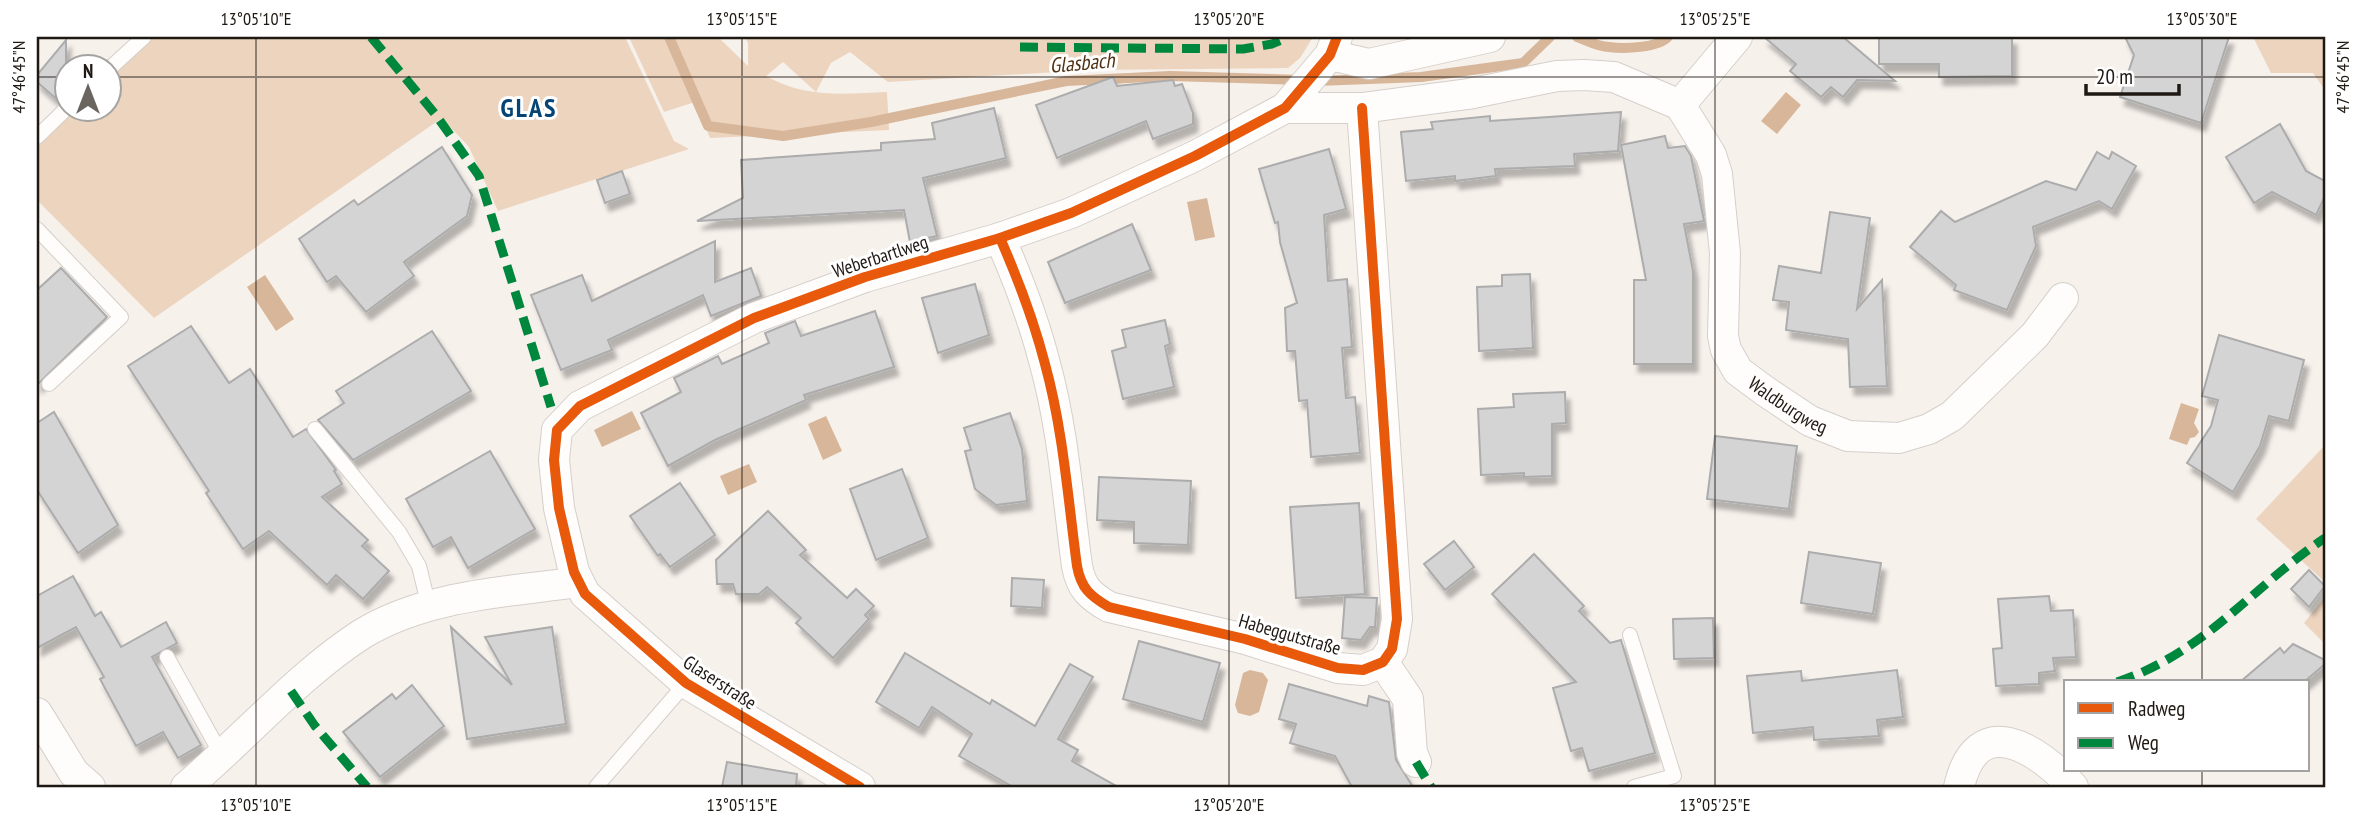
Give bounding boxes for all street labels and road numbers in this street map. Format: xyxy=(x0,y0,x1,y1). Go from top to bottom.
street label: Weberbartlweg xyxy=(829,229,931,283)
street label: Waldburgweg xyxy=(1744,371,1831,439)
street label: Habeggutstraße xyxy=(1236,608,1344,660)
street label: Glaserstraße xyxy=(679,649,761,715)

